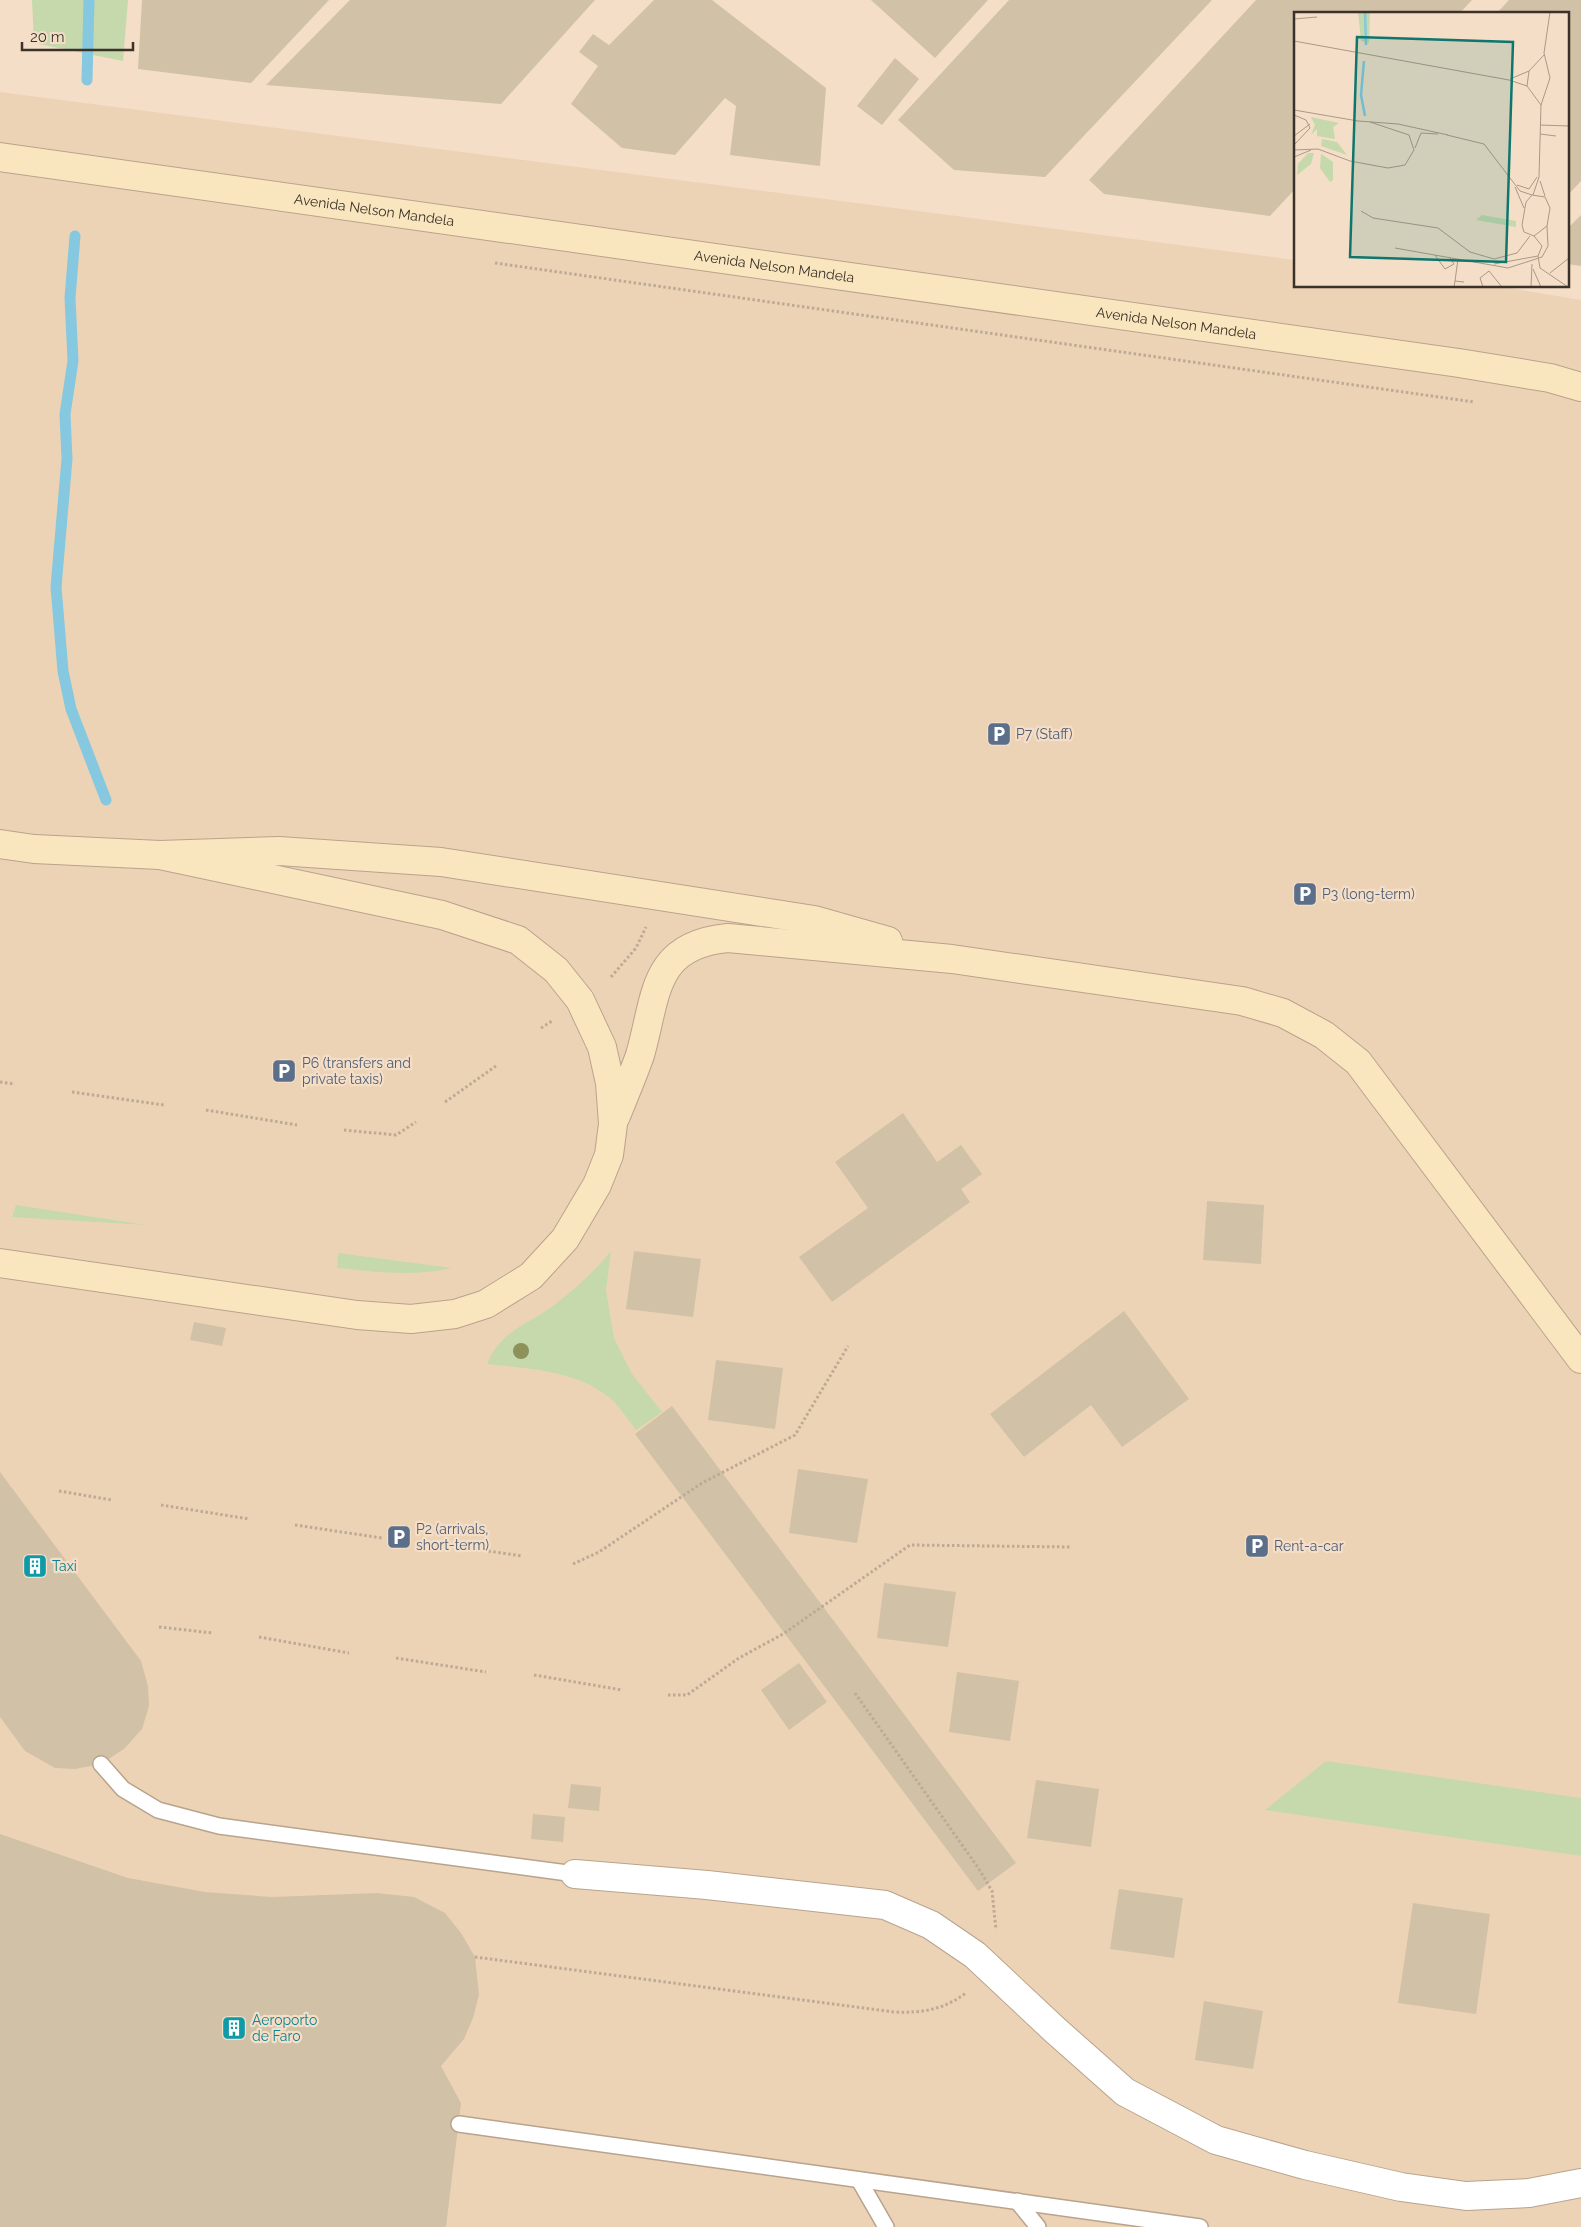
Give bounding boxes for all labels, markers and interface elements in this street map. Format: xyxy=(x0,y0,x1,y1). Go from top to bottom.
inset map xyxy=(1294,12,1568,288)
scale bar xyxy=(22,20,134,52)
text: 20 m xyxy=(30,28,65,46)
street label: Avenida Nelson Mandela xyxy=(293,191,455,229)
street label: Avenida Nelson Mandela xyxy=(693,247,855,286)
street label: Avenida Nelson Mandela xyxy=(1095,304,1257,342)
parking icon: P7 (Staff) xyxy=(986,721,1012,747)
place label: P7 (Staff) xyxy=(1016,726,1073,742)
parking icon: P3 (long-term) xyxy=(1292,881,1318,907)
place label: P3 (long-term) xyxy=(1322,886,1415,902)
place label: P6 (transfers and private taxis) xyxy=(302,1055,411,1087)
parking icon: P6 (transfers and private taxis) xyxy=(271,1058,297,1084)
place label: P2 (arrivals, short-term) xyxy=(416,1521,489,1553)
parking icon: P2 (arrivals, short-term) xyxy=(386,1524,412,1550)
parking icon: Rent-a-car xyxy=(1244,1533,1270,1559)
place label: Rent-a-car xyxy=(1274,1538,1344,1554)
building icon: Taxi xyxy=(22,1553,48,1579)
place label: Taxi xyxy=(52,1558,77,1574)
place label: Aeroporto de Faro xyxy=(252,2012,317,2044)
building icon: Aeroporto de Faro xyxy=(221,2015,247,2041)

